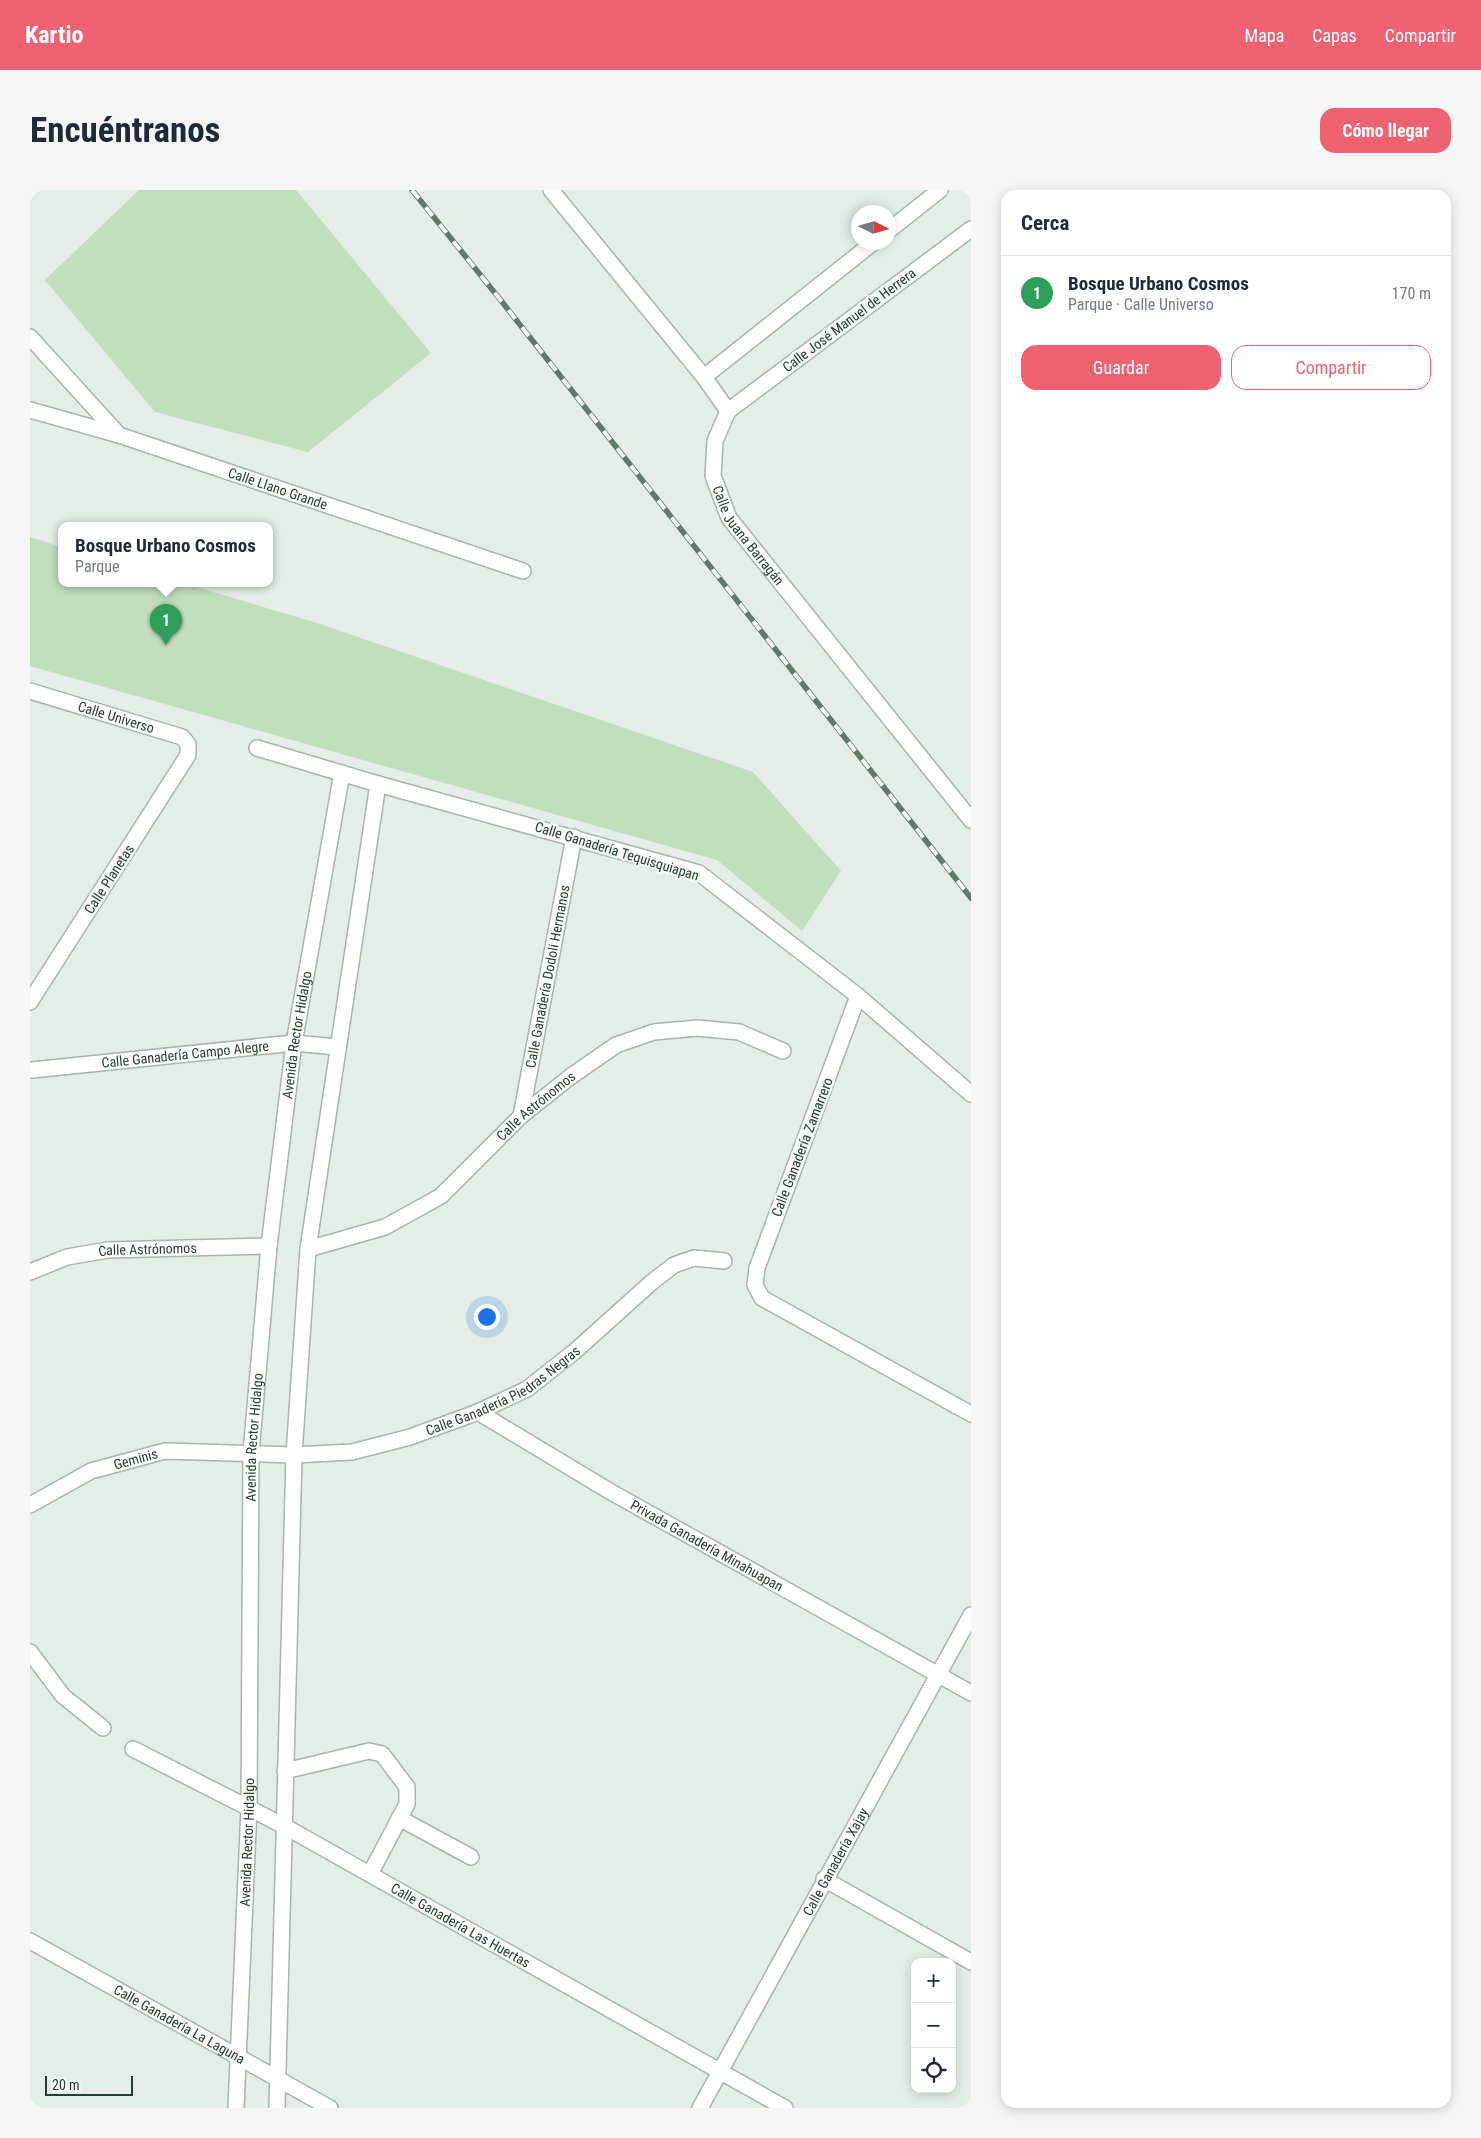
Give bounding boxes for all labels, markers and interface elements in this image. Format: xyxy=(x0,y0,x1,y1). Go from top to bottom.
text: Kartio xyxy=(25,21,83,49)
text: Mapa xyxy=(1245,25,1284,46)
text: Capas xyxy=(1312,25,1357,46)
text: Compartir xyxy=(1385,25,1456,46)
button: Cómo llegar xyxy=(1320,108,1451,153)
text: Encuéntranos xyxy=(30,110,221,151)
north arrow xyxy=(851,205,896,250)
text: Cerca xyxy=(1021,211,1069,235)
street label: Calle José Manuel de Herrera xyxy=(779,265,919,375)
text: Bosque Urbano Cosmos xyxy=(1068,272,1249,295)
text: 1 xyxy=(1033,284,1041,303)
text: 170 m xyxy=(1392,284,1431,303)
text: Parque · Calle Universo xyxy=(1068,295,1214,314)
button: Guardar xyxy=(1021,345,1221,390)
button: Compartir xyxy=(1231,345,1431,390)
street label: Calle Llano Grande xyxy=(226,464,330,513)
street label: Calle Juana Barragán xyxy=(709,483,787,588)
popup xyxy=(58,522,273,587)
text: Bosque Urbano Cosmos xyxy=(75,534,256,557)
text: Parque xyxy=(75,557,120,576)
pin: 1 xyxy=(150,604,182,645)
street label: Calle Universo xyxy=(76,698,156,736)
street label: Calle Ganadería Tequisquiapan xyxy=(533,818,701,884)
street label: Calle Planetas xyxy=(81,841,137,917)
street label: Calle Ganadería Dodoli Hermanos xyxy=(522,884,573,1069)
street label: Avenida Rector Hidalgo xyxy=(279,970,315,1100)
street label: Calle Ganadería Campo Alegre xyxy=(101,1038,270,1071)
street label: Calle Astrónomos xyxy=(493,1068,578,1144)
street label: Calle Ganadería Zamarrero xyxy=(768,1075,836,1219)
street label: Calle Astrónomos xyxy=(97,1240,197,1260)
your location xyxy=(474,1304,500,1330)
street label: Calle Ganadería Piedras Negras xyxy=(423,1343,583,1439)
street label: Avenida Rector Hidalgo xyxy=(243,1372,266,1502)
street label: Geminis xyxy=(112,1445,159,1473)
street label: Privada Ganadería Minahuapan xyxy=(628,1497,786,1594)
street label: Avenida Rector Hidalgo xyxy=(237,1778,257,1907)
street label: Calle Ganadería Xajay xyxy=(799,1805,871,1918)
street label: Calle Ganadería Las Huertas xyxy=(388,1880,533,1971)
map controls xyxy=(911,1958,956,2093)
button: + xyxy=(911,1958,956,2003)
street label: Calle Ganadería La Laguna xyxy=(111,1981,248,2067)
button: − xyxy=(911,2003,956,2048)
button: locate xyxy=(911,2048,956,2093)
scale bar xyxy=(45,2073,132,2096)
text: 20 m xyxy=(52,2077,80,2093)

